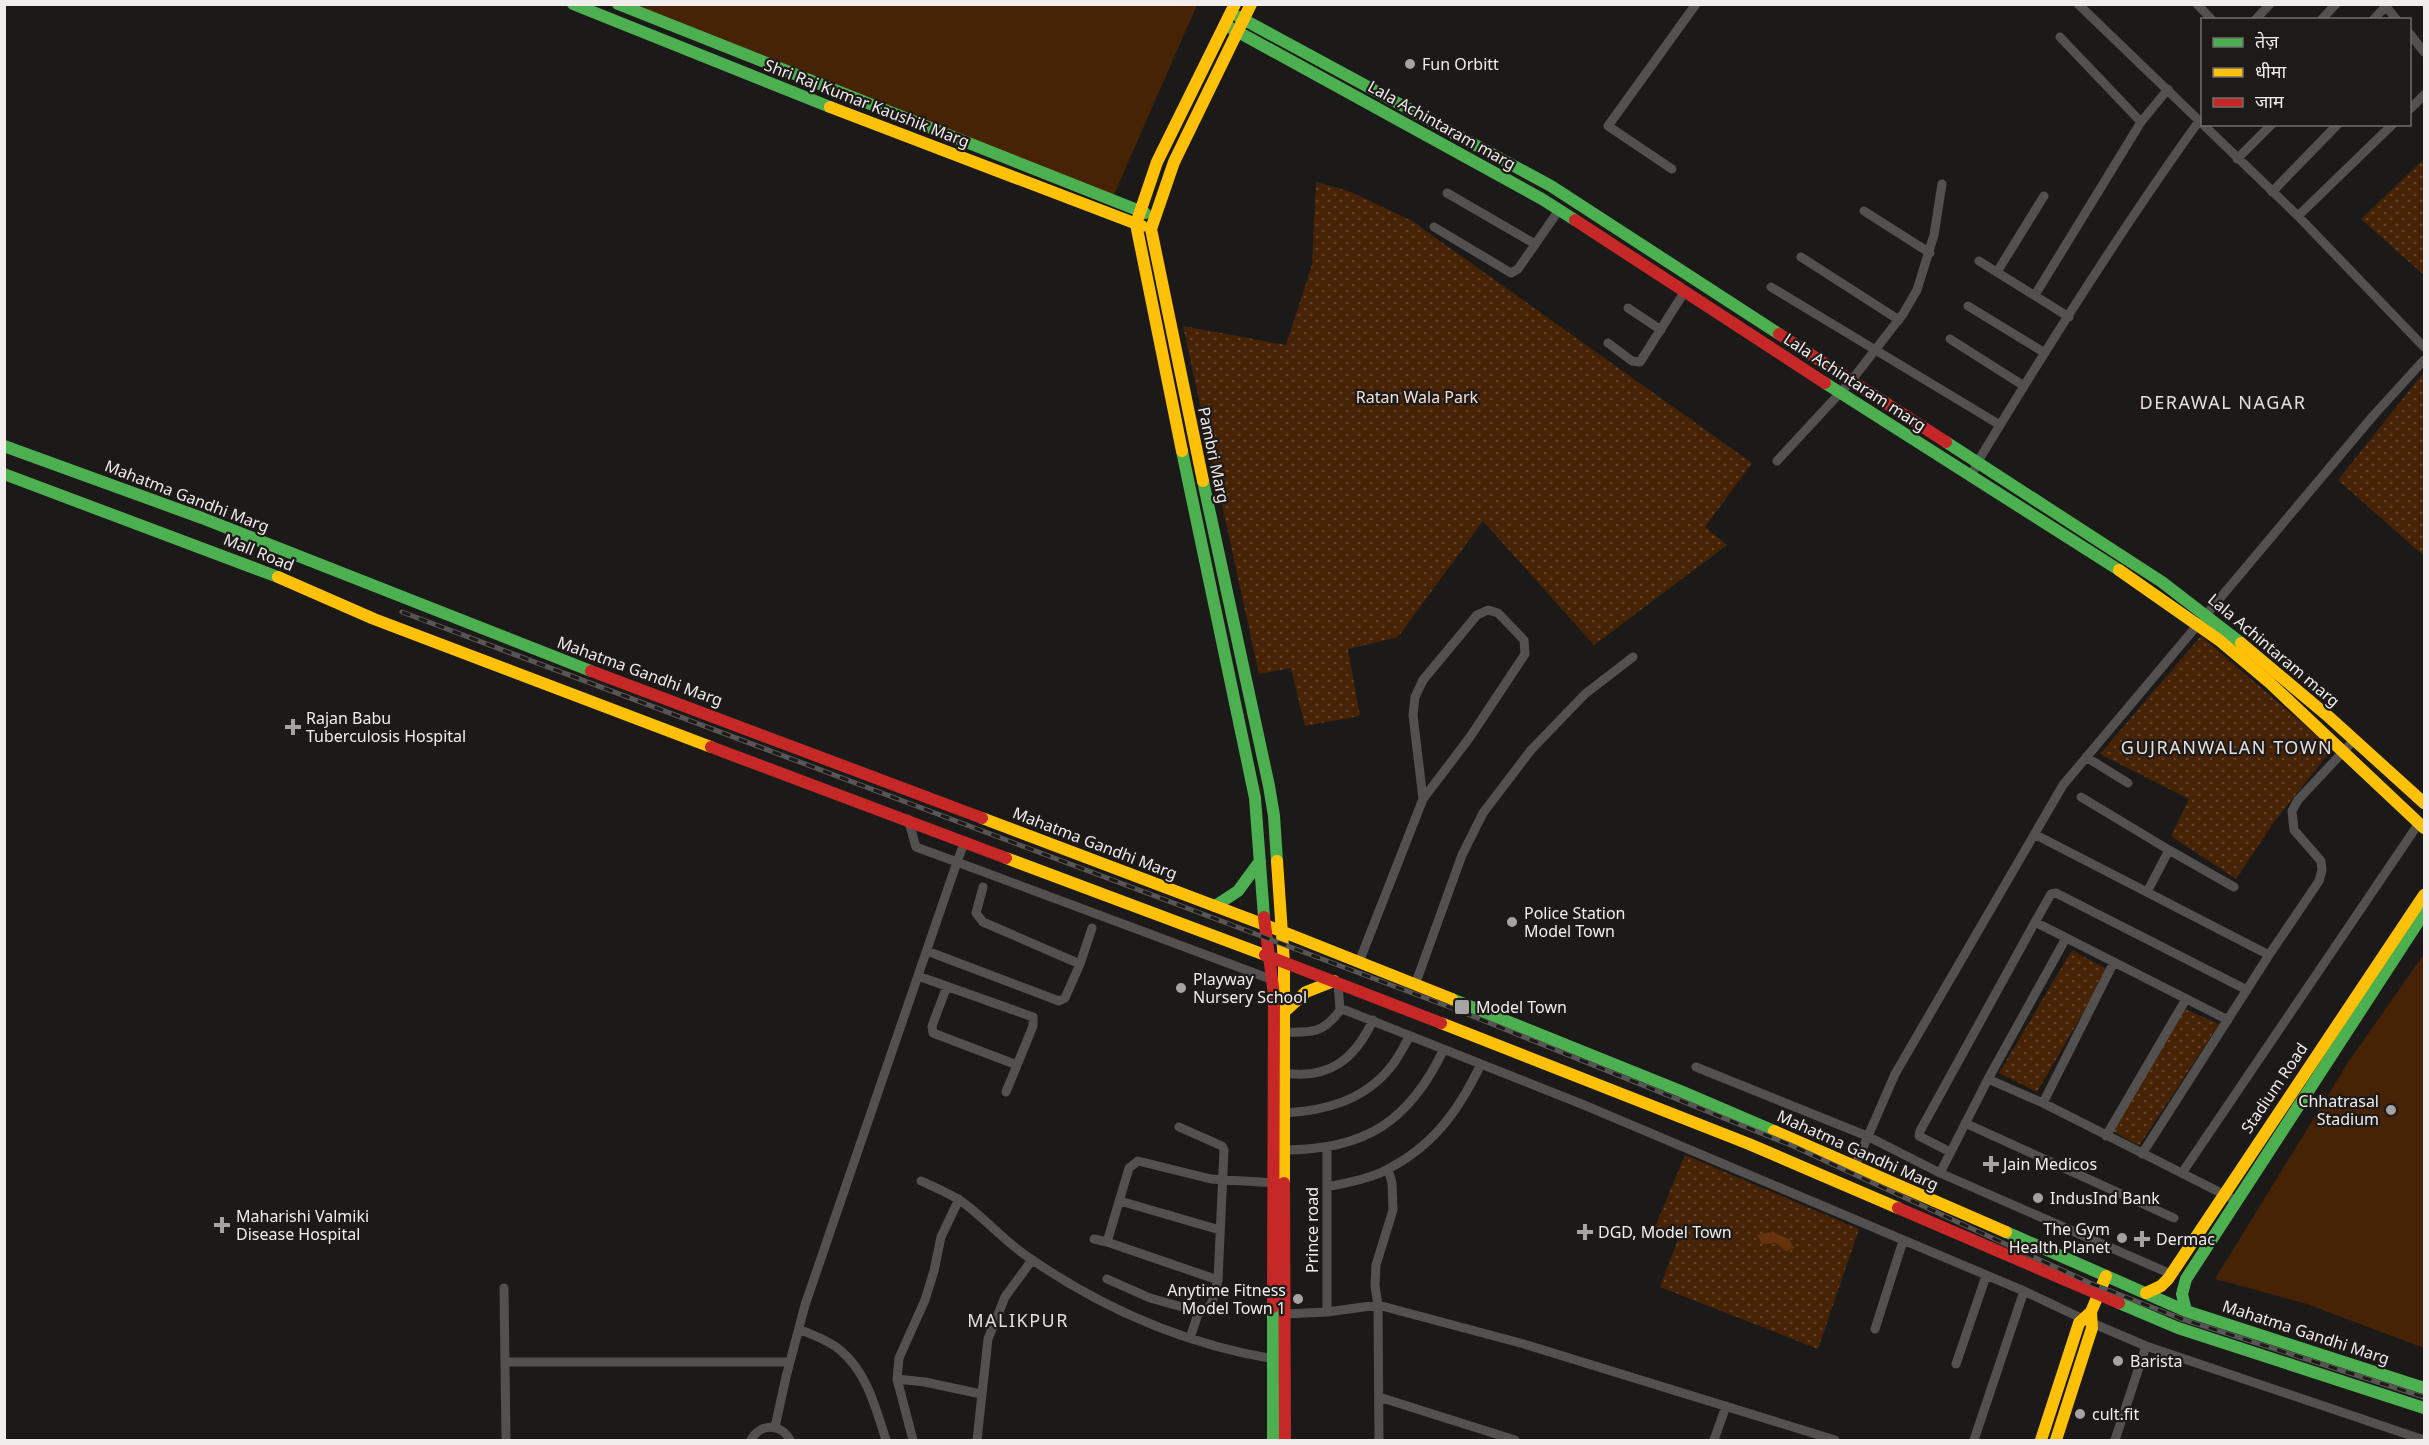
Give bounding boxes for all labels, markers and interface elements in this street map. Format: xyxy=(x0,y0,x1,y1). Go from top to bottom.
legend xyxy=(2201,18,2411,126)
text: तेज़ xyxy=(2255,29,2279,53)
place label: Fun Orbitt xyxy=(1422,53,1499,75)
street label: Shri Raj Kumar Kaushik Marg xyxy=(761,54,973,152)
marker: Fun Orbitt xyxy=(1403,57,1417,71)
text: धीमा xyxy=(2255,59,2286,83)
street label: Lala Achintaram marg xyxy=(1364,75,1520,175)
text: जाम xyxy=(2255,89,2285,113)
street label: Lala Achintaram marg xyxy=(1779,328,1931,436)
park label: Ratan Wala Park xyxy=(1356,386,1479,408)
district label: DERAWAL NAGAR xyxy=(2140,390,2306,414)
street label: Pambri Marg xyxy=(1193,405,1235,505)
street label: Mahatma Gandhi Marg xyxy=(102,454,272,538)
street label: Mall Road xyxy=(220,528,298,576)
street label: Lala Achintaram marg xyxy=(2203,588,2345,712)
street label: Mahatma Gandhi Marg xyxy=(554,631,726,711)
place label: Rajan Babu Tuberculosis Hospital xyxy=(306,707,466,747)
marker: Rajan Babu Tuberculosis Hospital xyxy=(284,718,302,736)
district label: GUJRANWALAN TOWN xyxy=(2121,735,2333,759)
street label: Mahatma Gandhi Marg xyxy=(1010,801,1180,885)
place label: Police Station Model Town xyxy=(1524,902,1626,942)
marker: Police Station Model Town xyxy=(1505,915,1519,929)
place label: Playway Nursery School xyxy=(1193,968,1307,1008)
marker: Playway Nursery School xyxy=(1174,981,1188,995)
place label: Model Town xyxy=(1476,996,1567,1018)
marker: Model Town xyxy=(1453,998,1471,1016)
street label: Stadium Road xyxy=(2236,1038,2312,1138)
place label: Chhatrasal Stadium xyxy=(2298,1090,2379,1130)
marker: Chhatrasal Stadium xyxy=(2384,1103,2398,1117)
street label: Mahatma Gandhi Marg xyxy=(1774,1104,1942,1196)
place label: Jain Medicos xyxy=(2001,1153,2097,1175)
marker: Jain Medicos xyxy=(1984,1157,1998,1171)
street label: Prince road xyxy=(1301,1187,1323,1273)
place label: IndusInd Bank xyxy=(2050,1187,2160,1209)
marker: IndusInd Bank xyxy=(2031,1191,2045,1205)
place label: Maharishi Valmiki Disease Hospital xyxy=(236,1205,369,1245)
marker: Maharishi Valmiki Disease Hospital xyxy=(213,1216,231,1234)
place label: The Gym Health Planet xyxy=(2009,1218,2110,1258)
place label: DGD, Model Town xyxy=(1598,1221,1732,1243)
marker: DGD, Model Town xyxy=(1576,1223,1594,1241)
place label: Dermac xyxy=(2156,1228,2215,1250)
marker: Dermac xyxy=(2133,1230,2151,1248)
marker: The Gym Health Planet xyxy=(2115,1231,2129,1245)
place label: Anytime Fitness Model Town 1 xyxy=(1167,1279,1286,1319)
marker: Anytime Fitness Model Town 1 xyxy=(1291,1292,1305,1306)
street label: Mahatma Gandhi Marg xyxy=(2220,1295,2392,1369)
district label: MALIKPUR xyxy=(967,1308,1069,1332)
place label: Barista xyxy=(2130,1350,2183,1372)
marker: Barista xyxy=(2111,1354,2125,1368)
place label: cult.fit xyxy=(2092,1403,2139,1425)
marker: cult.fit xyxy=(2073,1407,2087,1421)

